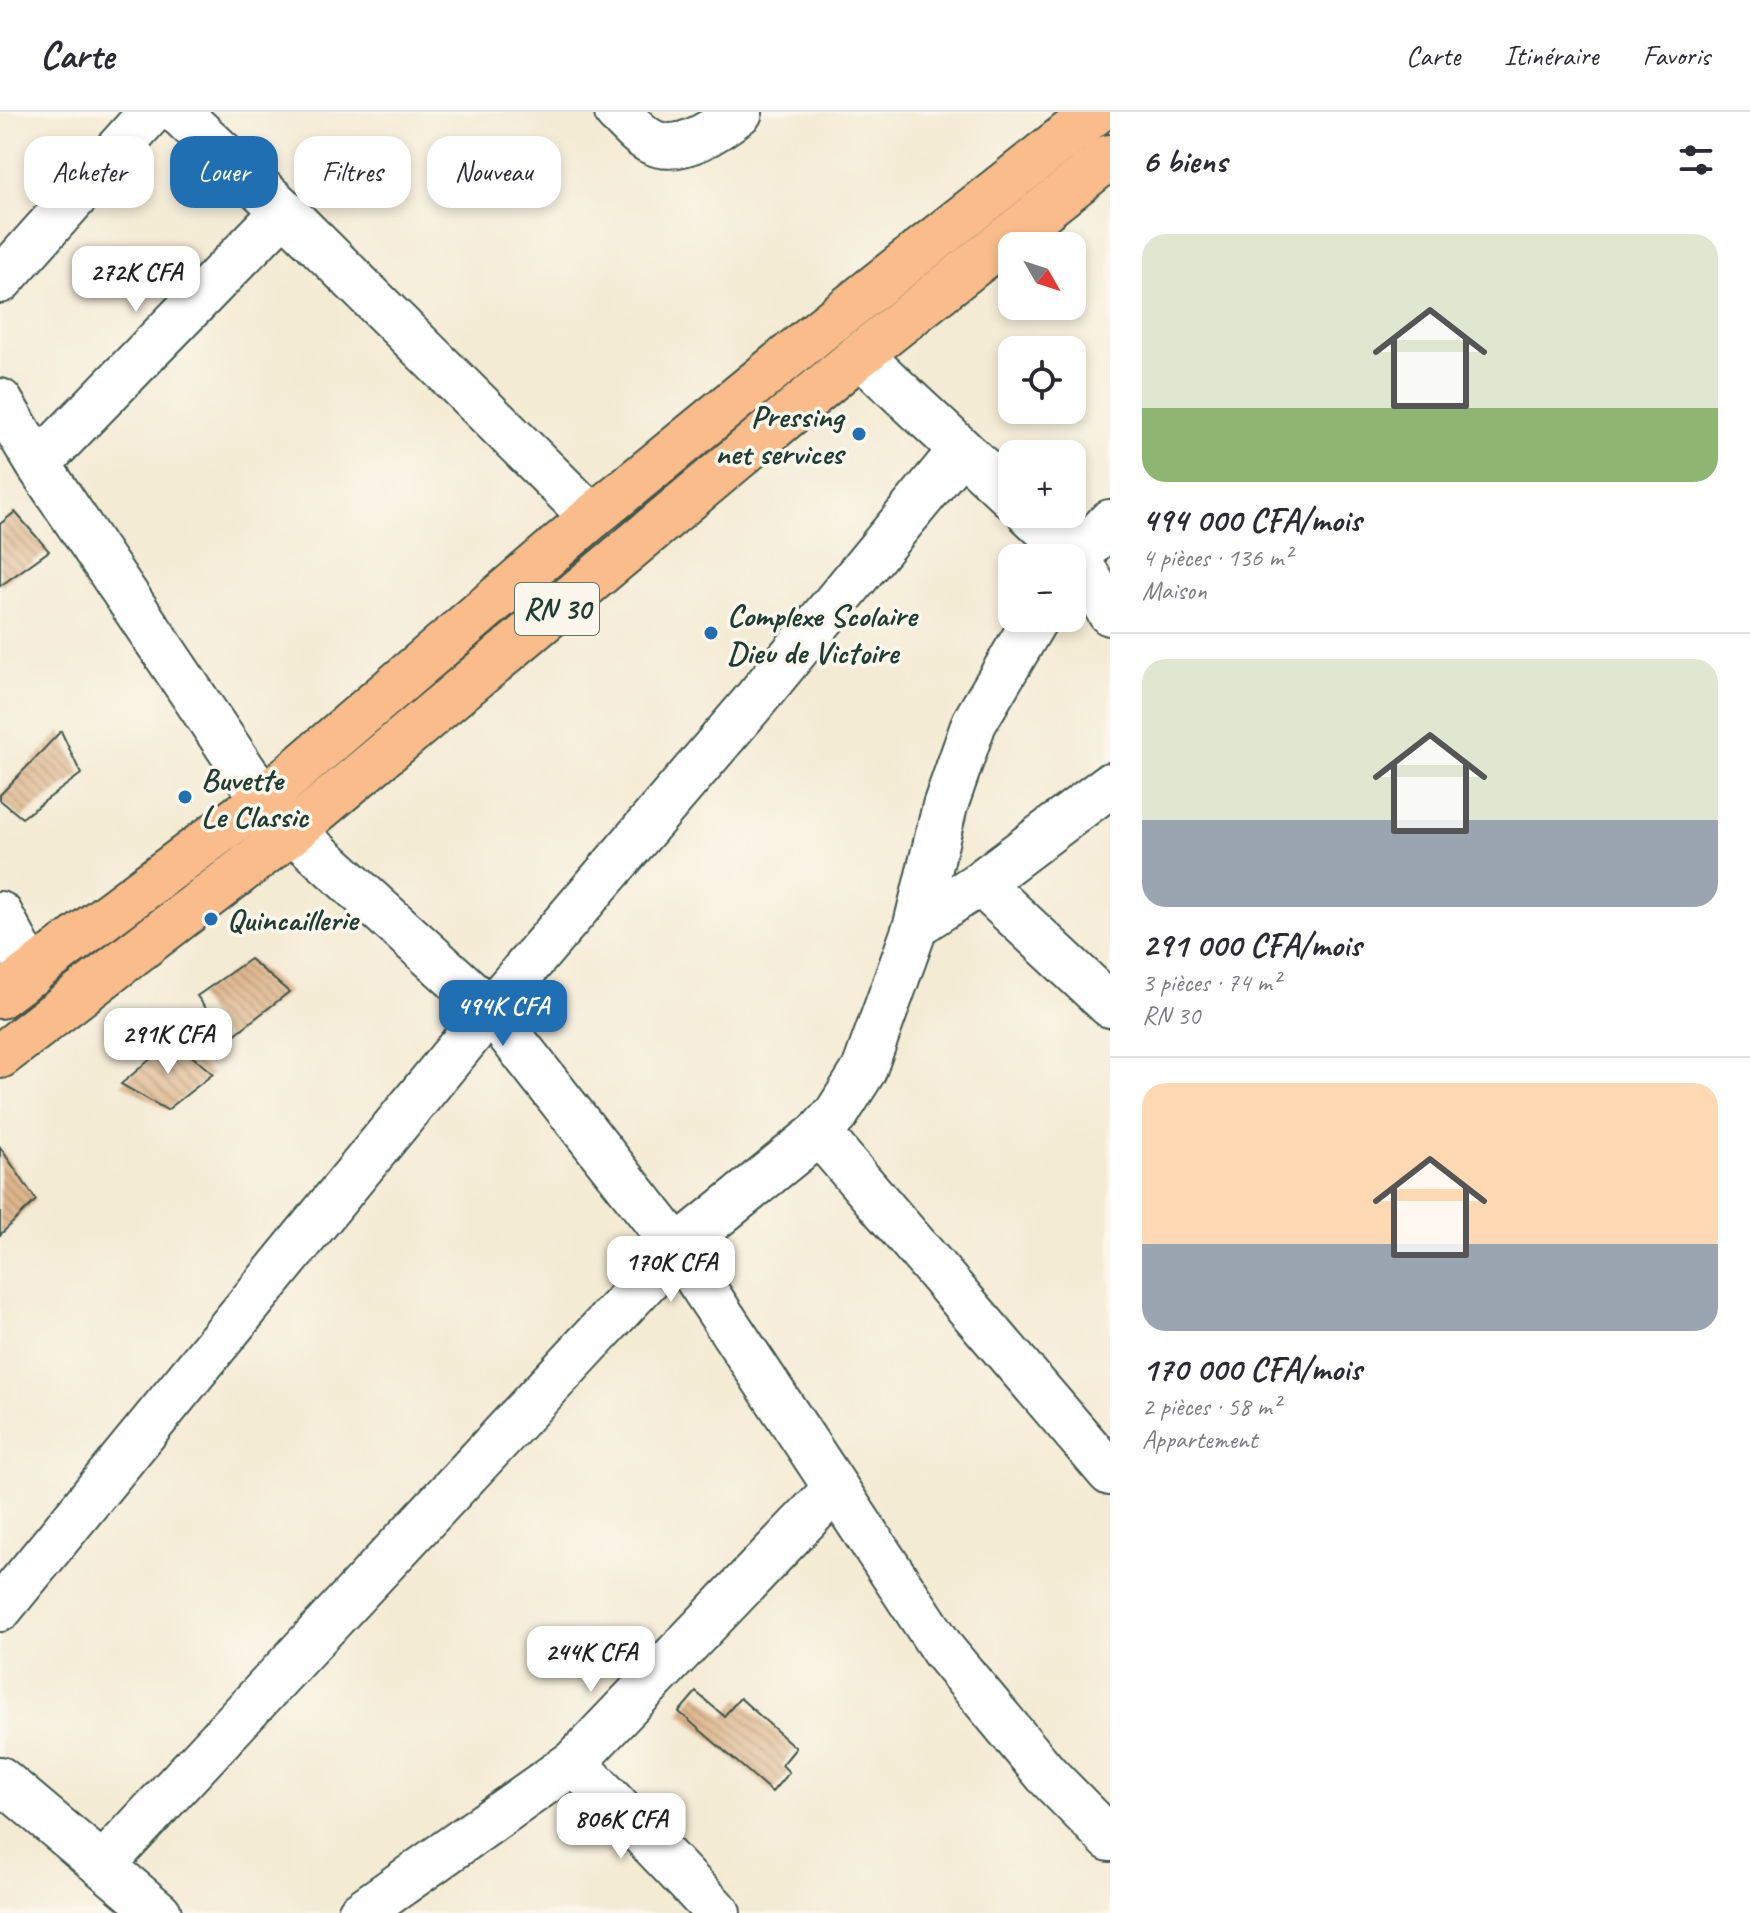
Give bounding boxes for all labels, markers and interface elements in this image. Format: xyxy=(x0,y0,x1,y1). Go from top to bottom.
text: Carte xyxy=(40,32,114,79)
text: Carte xyxy=(1406,38,1460,73)
text: Itinéraire xyxy=(1504,38,1598,73)
text: Favoris xyxy=(1642,38,1710,73)
chip: Acheter xyxy=(24,136,154,208)
chip: Louer xyxy=(170,136,278,208)
chip: Filtres xyxy=(294,136,411,208)
chip: Nouveau xyxy=(427,136,561,208)
icon: filters xyxy=(1674,138,1718,182)
text: 6 biens xyxy=(1142,139,1227,182)
north arrow xyxy=(998,232,1086,320)
map controls xyxy=(998,232,1086,632)
pin: 272K CFA xyxy=(53,246,219,314)
text: 272K CFA xyxy=(90,255,182,288)
icon: home xyxy=(1358,286,1502,430)
button: locate xyxy=(998,336,1086,424)
place label: Pressing net services xyxy=(715,396,846,474)
marker: Pressing net services xyxy=(850,425,868,443)
button: + xyxy=(998,440,1086,528)
text: 494 000 CFA/mois xyxy=(1142,498,1361,541)
text: 4 pièces · 136 m² xyxy=(1142,541,1291,574)
button: − xyxy=(998,544,1086,632)
text: Maison xyxy=(1142,574,1207,607)
road number: RN 30 xyxy=(515,583,599,635)
place label: Complexe Scolaire Dieu de Victoire xyxy=(727,595,919,673)
marker: Complexe Scolaire Dieu de Victoire xyxy=(702,624,720,642)
icon: home xyxy=(1358,711,1502,855)
place label: Buvette Le Classic xyxy=(201,759,310,837)
marker: Buvette Le Classic xyxy=(176,788,194,806)
place label: Quincaillerie xyxy=(227,899,361,940)
marker: Quincaillerie xyxy=(202,910,220,928)
text: 291 000 CFA/mois xyxy=(1142,923,1361,966)
text: 3 pièces · 74 m² xyxy=(1142,966,1280,999)
pin: 494K CFA xyxy=(420,980,586,1048)
text: 494K CFA xyxy=(457,989,549,1022)
text: RN 30 xyxy=(1142,999,1200,1032)
pin: 291K CFA xyxy=(85,1008,251,1076)
text: 291K CFA xyxy=(122,1017,214,1050)
icon: home xyxy=(1358,1135,1502,1279)
pin: 170K CFA xyxy=(588,1236,754,1304)
text: 170K CFA xyxy=(625,1245,717,1278)
text: 170 000 CFA/mois xyxy=(1142,1347,1361,1390)
text: 2 pièces · 58 m² xyxy=(1142,1390,1280,1423)
text: Appartement xyxy=(1142,1423,1257,1456)
pin: 244K CFA xyxy=(508,1626,674,1694)
text: 244K CFA xyxy=(545,1635,637,1668)
pin: 806K CFA xyxy=(538,1793,704,1861)
text: 806K CFA xyxy=(575,1802,667,1835)

